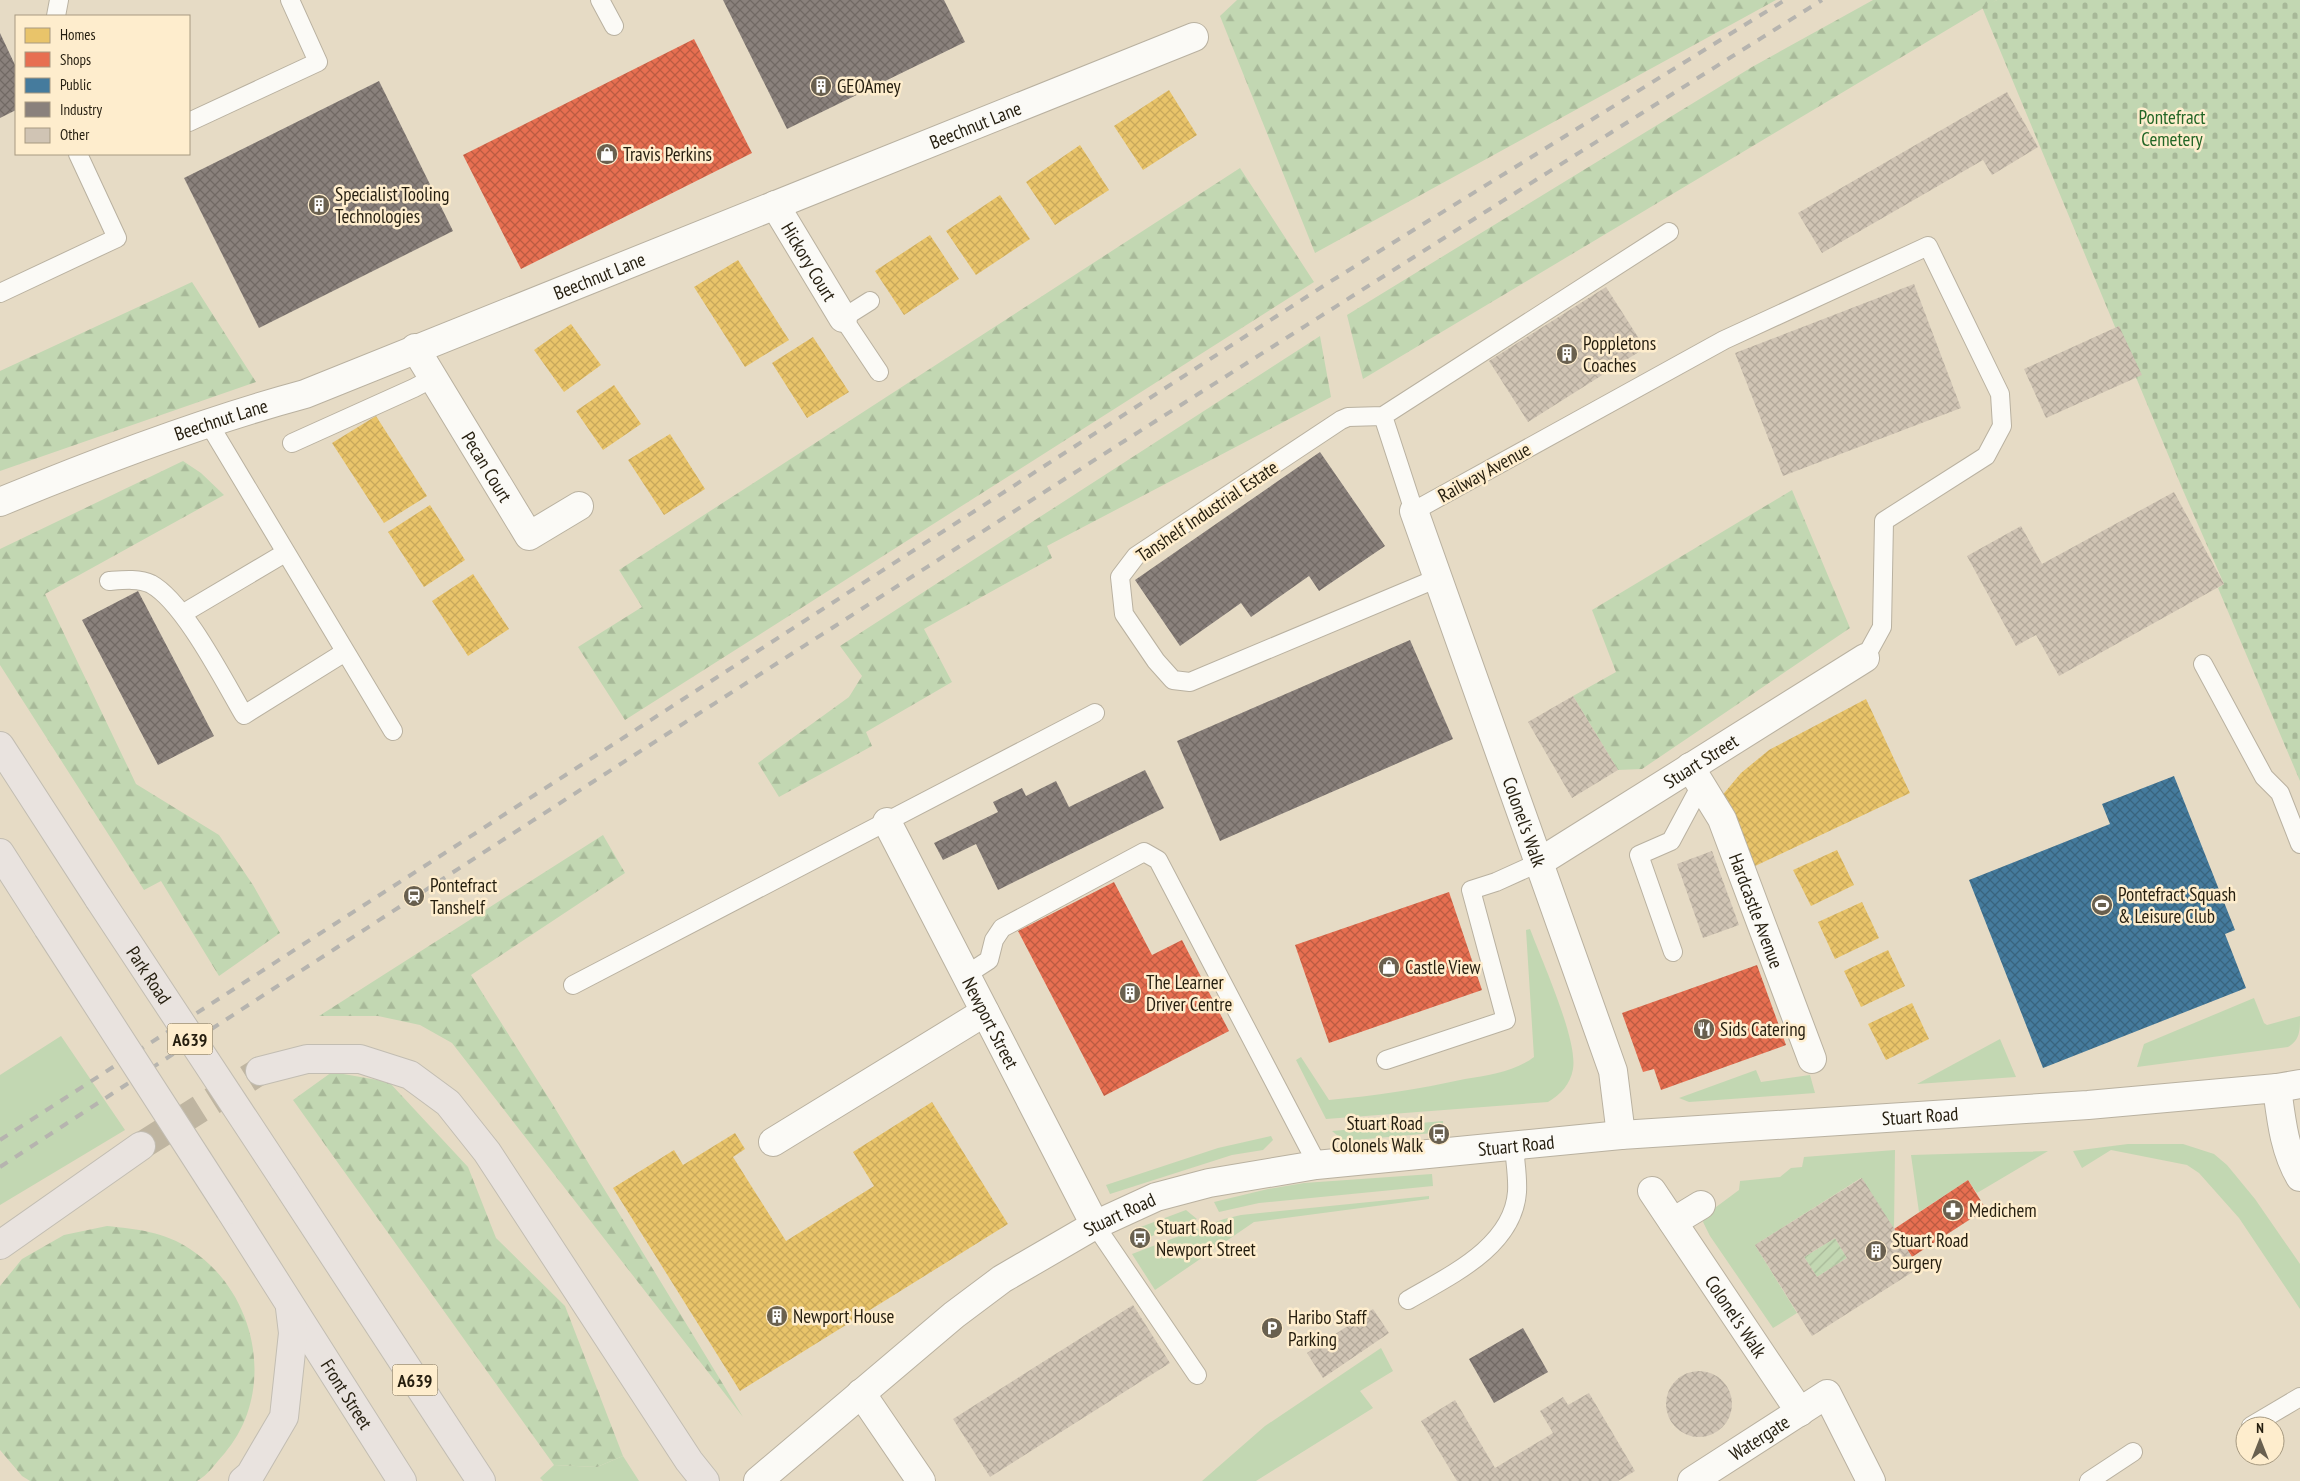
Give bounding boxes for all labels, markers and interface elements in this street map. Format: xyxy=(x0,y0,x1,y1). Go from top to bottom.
legend xyxy=(15,15,190,155)
text: Homes xyxy=(60,25,96,44)
text: Shops xyxy=(60,50,91,69)
building icon: GEOAmey xyxy=(809,74,833,98)
place label: GEOAmey xyxy=(837,74,901,98)
text: Public xyxy=(60,75,92,94)
street label: Beechnut Lane xyxy=(926,96,1025,154)
text: Industry xyxy=(60,100,102,119)
park label: Pontefract Cemetery xyxy=(2138,105,2206,151)
text: Other xyxy=(60,125,90,144)
shop icon: Travis Perkins xyxy=(595,142,619,166)
place label: Travis Perkins xyxy=(623,142,712,166)
place label: Specialist Tooling Technologies xyxy=(335,182,449,228)
building icon: Specialist Tooling Technologies xyxy=(307,193,331,217)
street label: Hickory Court xyxy=(776,218,842,306)
street label: Beechnut Lane xyxy=(550,247,649,305)
place label: Poppletons Coaches xyxy=(1583,331,1656,377)
building icon: Poppletons Coaches xyxy=(1555,342,1579,366)
street label: Beechnut Lane xyxy=(171,393,271,446)
street label: Pecan Court xyxy=(457,427,518,507)
street label: Railway Avenue xyxy=(1433,437,1535,507)
street label: Tanshelf Industrial Estate xyxy=(1132,455,1282,567)
street label: Stuart Street xyxy=(1659,728,1743,793)
street label: Colonel's Walk xyxy=(1497,774,1552,871)
street label: Hardcastle Avenue xyxy=(1724,850,1789,972)
place label: Pontefract Tanshelf xyxy=(430,873,498,919)
place label: Pontefract Squash & Leisure Club xyxy=(2118,882,2236,928)
station icon: Pontefract Tanshelf xyxy=(402,884,426,908)
sports icon: Pontefract Squash & Leisure Club xyxy=(2090,893,2114,917)
street label: Park Road xyxy=(121,942,177,1008)
shop icon: Castle View xyxy=(1377,955,1401,979)
place label: Castle View xyxy=(1405,955,1481,979)
place label: The Learner Driver Centre xyxy=(1146,970,1233,1016)
street label: Newport Street xyxy=(957,973,1025,1073)
building icon: The Learner Driver Centre xyxy=(1118,981,1142,1005)
restaurant icon: Sids Catering xyxy=(1692,1017,1716,1041)
place label: Sids Catering xyxy=(1720,1017,1806,1041)
road number: A639 xyxy=(168,1024,212,1054)
street label: Stuart Road xyxy=(1881,1101,1959,1130)
place label: Stuart Road Colonels Walk xyxy=(1332,1111,1424,1157)
bus stop icon: Stuart Road Colonels Walk xyxy=(1427,1122,1451,1146)
street label: Stuart Road xyxy=(1477,1130,1556,1161)
street label: Stuart Road xyxy=(1079,1187,1159,1241)
pharmacy icon: Medichem xyxy=(1941,1198,1965,1222)
place label: Medichem xyxy=(1969,1198,2037,1222)
place label: Stuart Road Newport Street xyxy=(1156,1215,1257,1261)
bus stop icon: Stuart Road Newport Street xyxy=(1128,1226,1152,1250)
place label: Stuart Road Surgery xyxy=(1892,1228,1969,1274)
building icon: Stuart Road Surgery xyxy=(1864,1239,1888,1263)
street label: Colonel's Walk xyxy=(1700,1271,1772,1363)
building icon: Newport House xyxy=(765,1304,789,1328)
place label: Newport House xyxy=(793,1304,895,1328)
place label: Haribo Staff Parking xyxy=(1288,1305,1367,1351)
parking icon: Haribo Staff Parking xyxy=(1260,1316,1284,1340)
street label: Front Street xyxy=(316,1355,378,1434)
road number: A639 xyxy=(392,1364,438,1396)
street label: Watergate xyxy=(1725,1409,1794,1466)
north arrow xyxy=(2235,1416,2285,1466)
text: N xyxy=(2256,1419,2264,1437)

